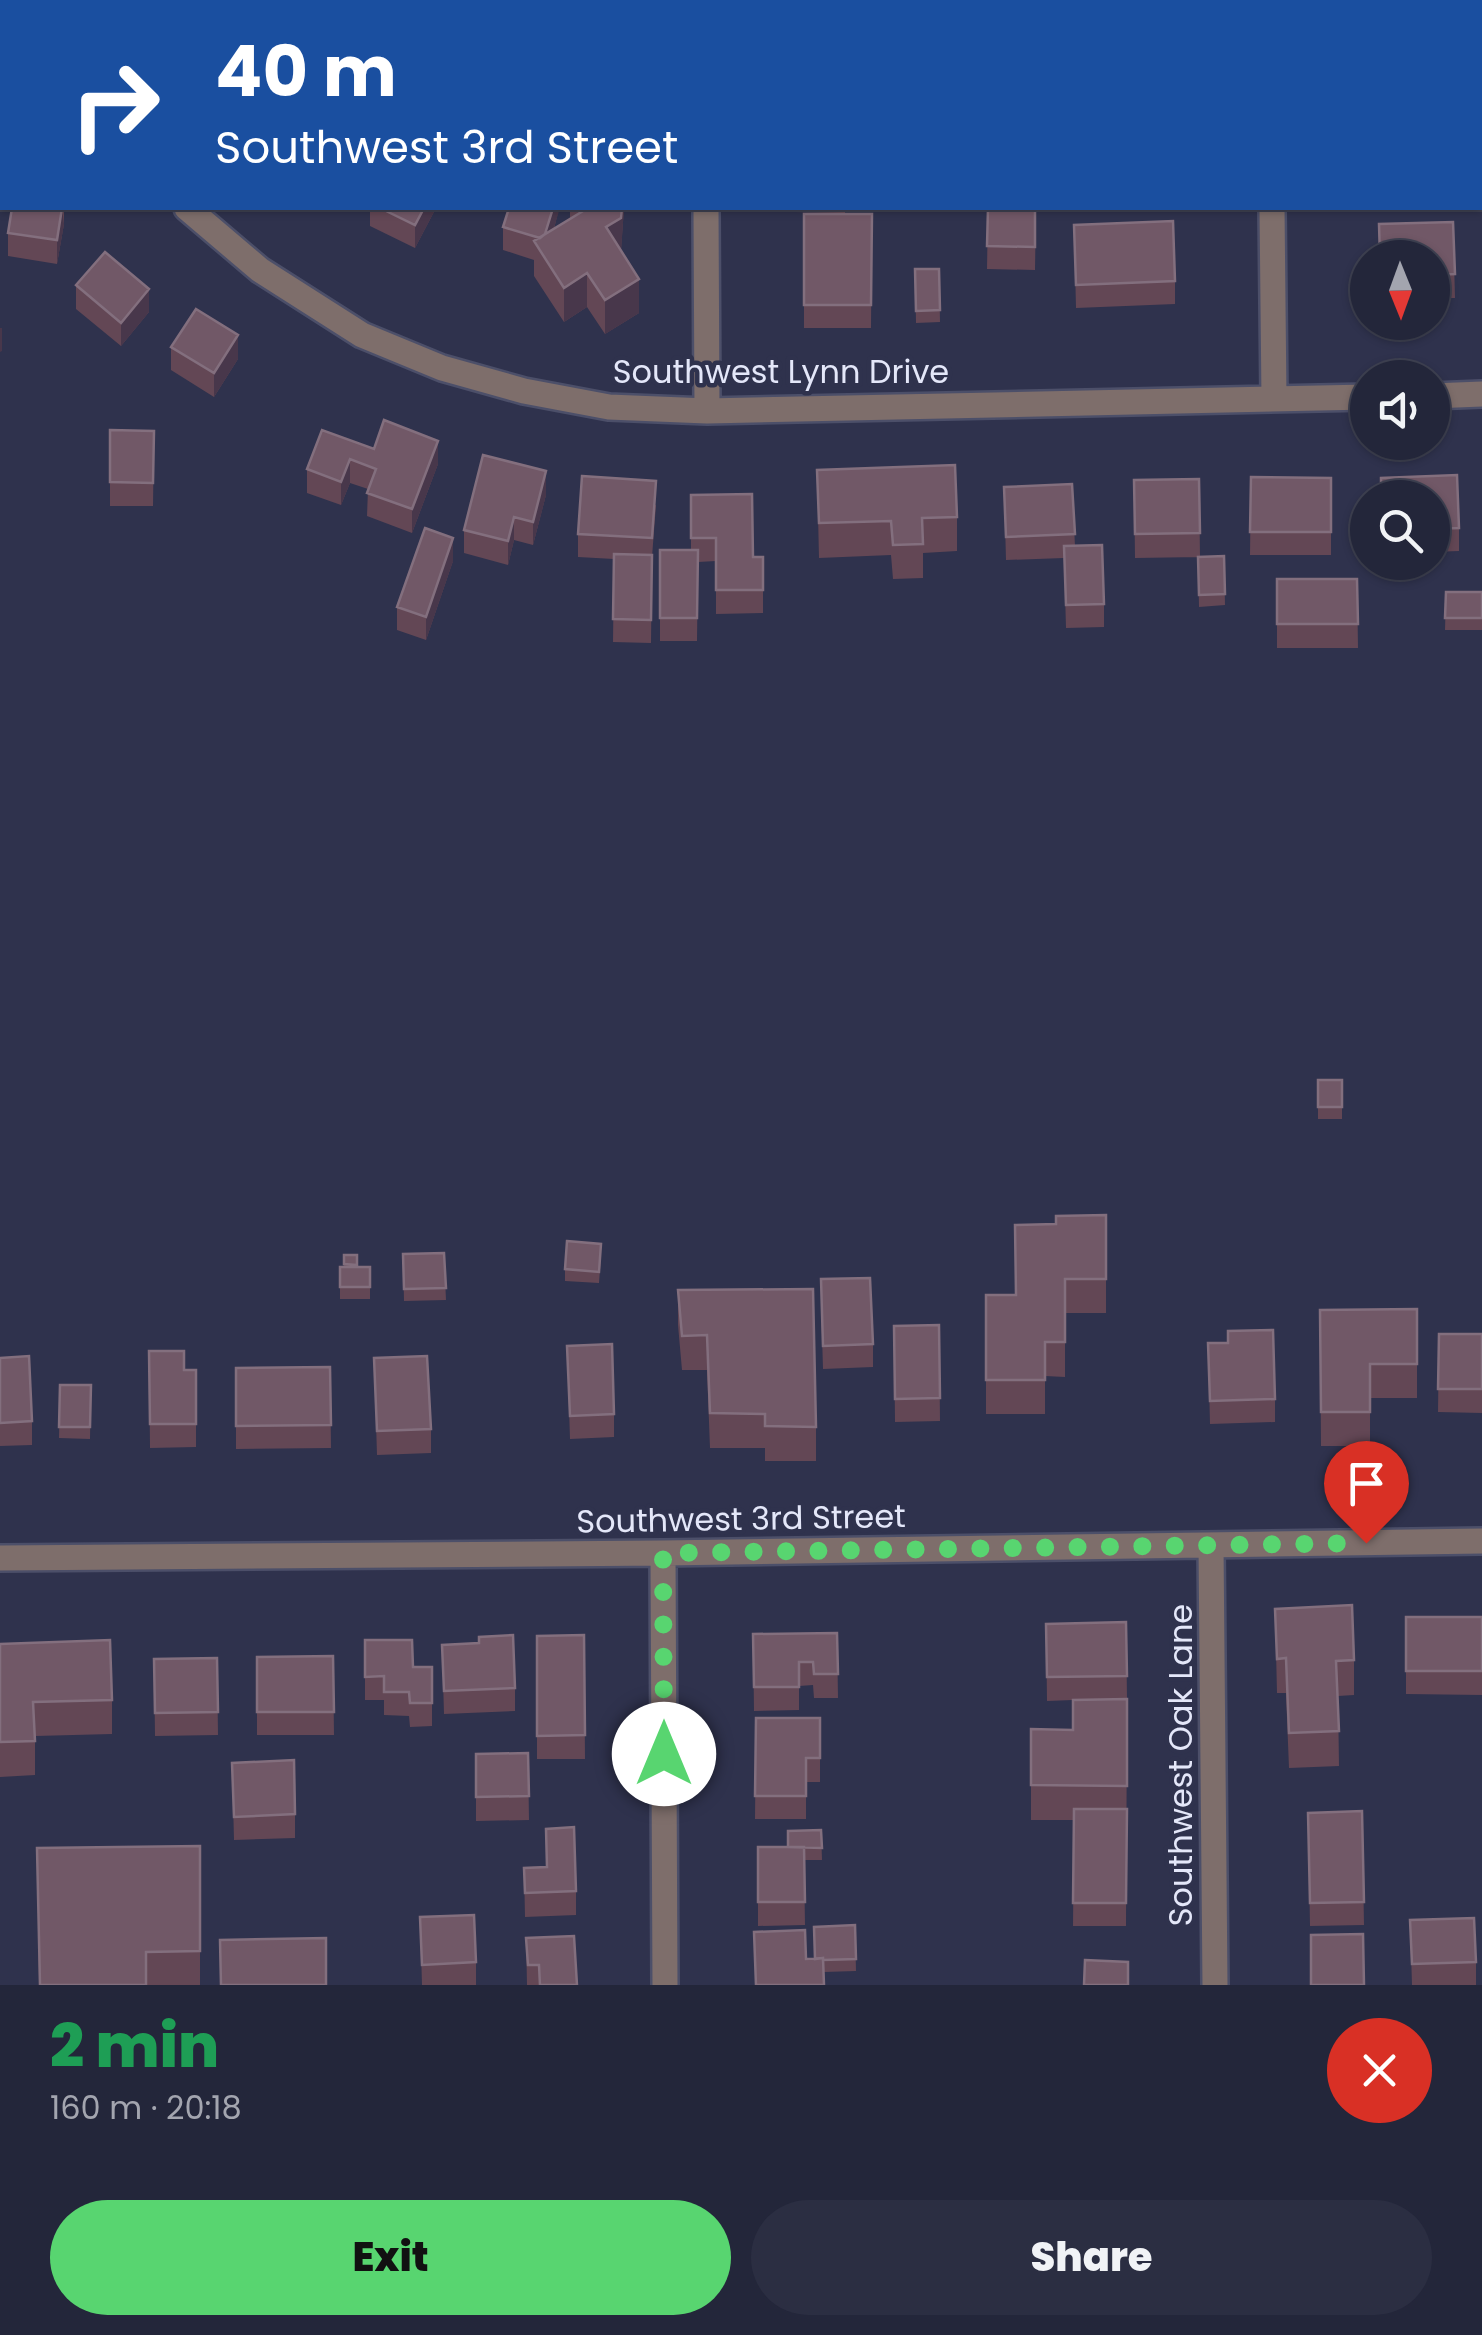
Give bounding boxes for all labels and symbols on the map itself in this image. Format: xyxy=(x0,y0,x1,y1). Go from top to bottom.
north arrow xyxy=(1350,240,1450,340)
street label: Southwest Lynn Drive xyxy=(613,349,949,394)
pin xyxy=(1324,1441,1409,1544)
street label: Southwest 3rd Street xyxy=(576,1493,906,1544)
street label: Southwest Oak Lane xyxy=(1158,1604,1203,1926)
position arrow xyxy=(612,1702,716,1806)

